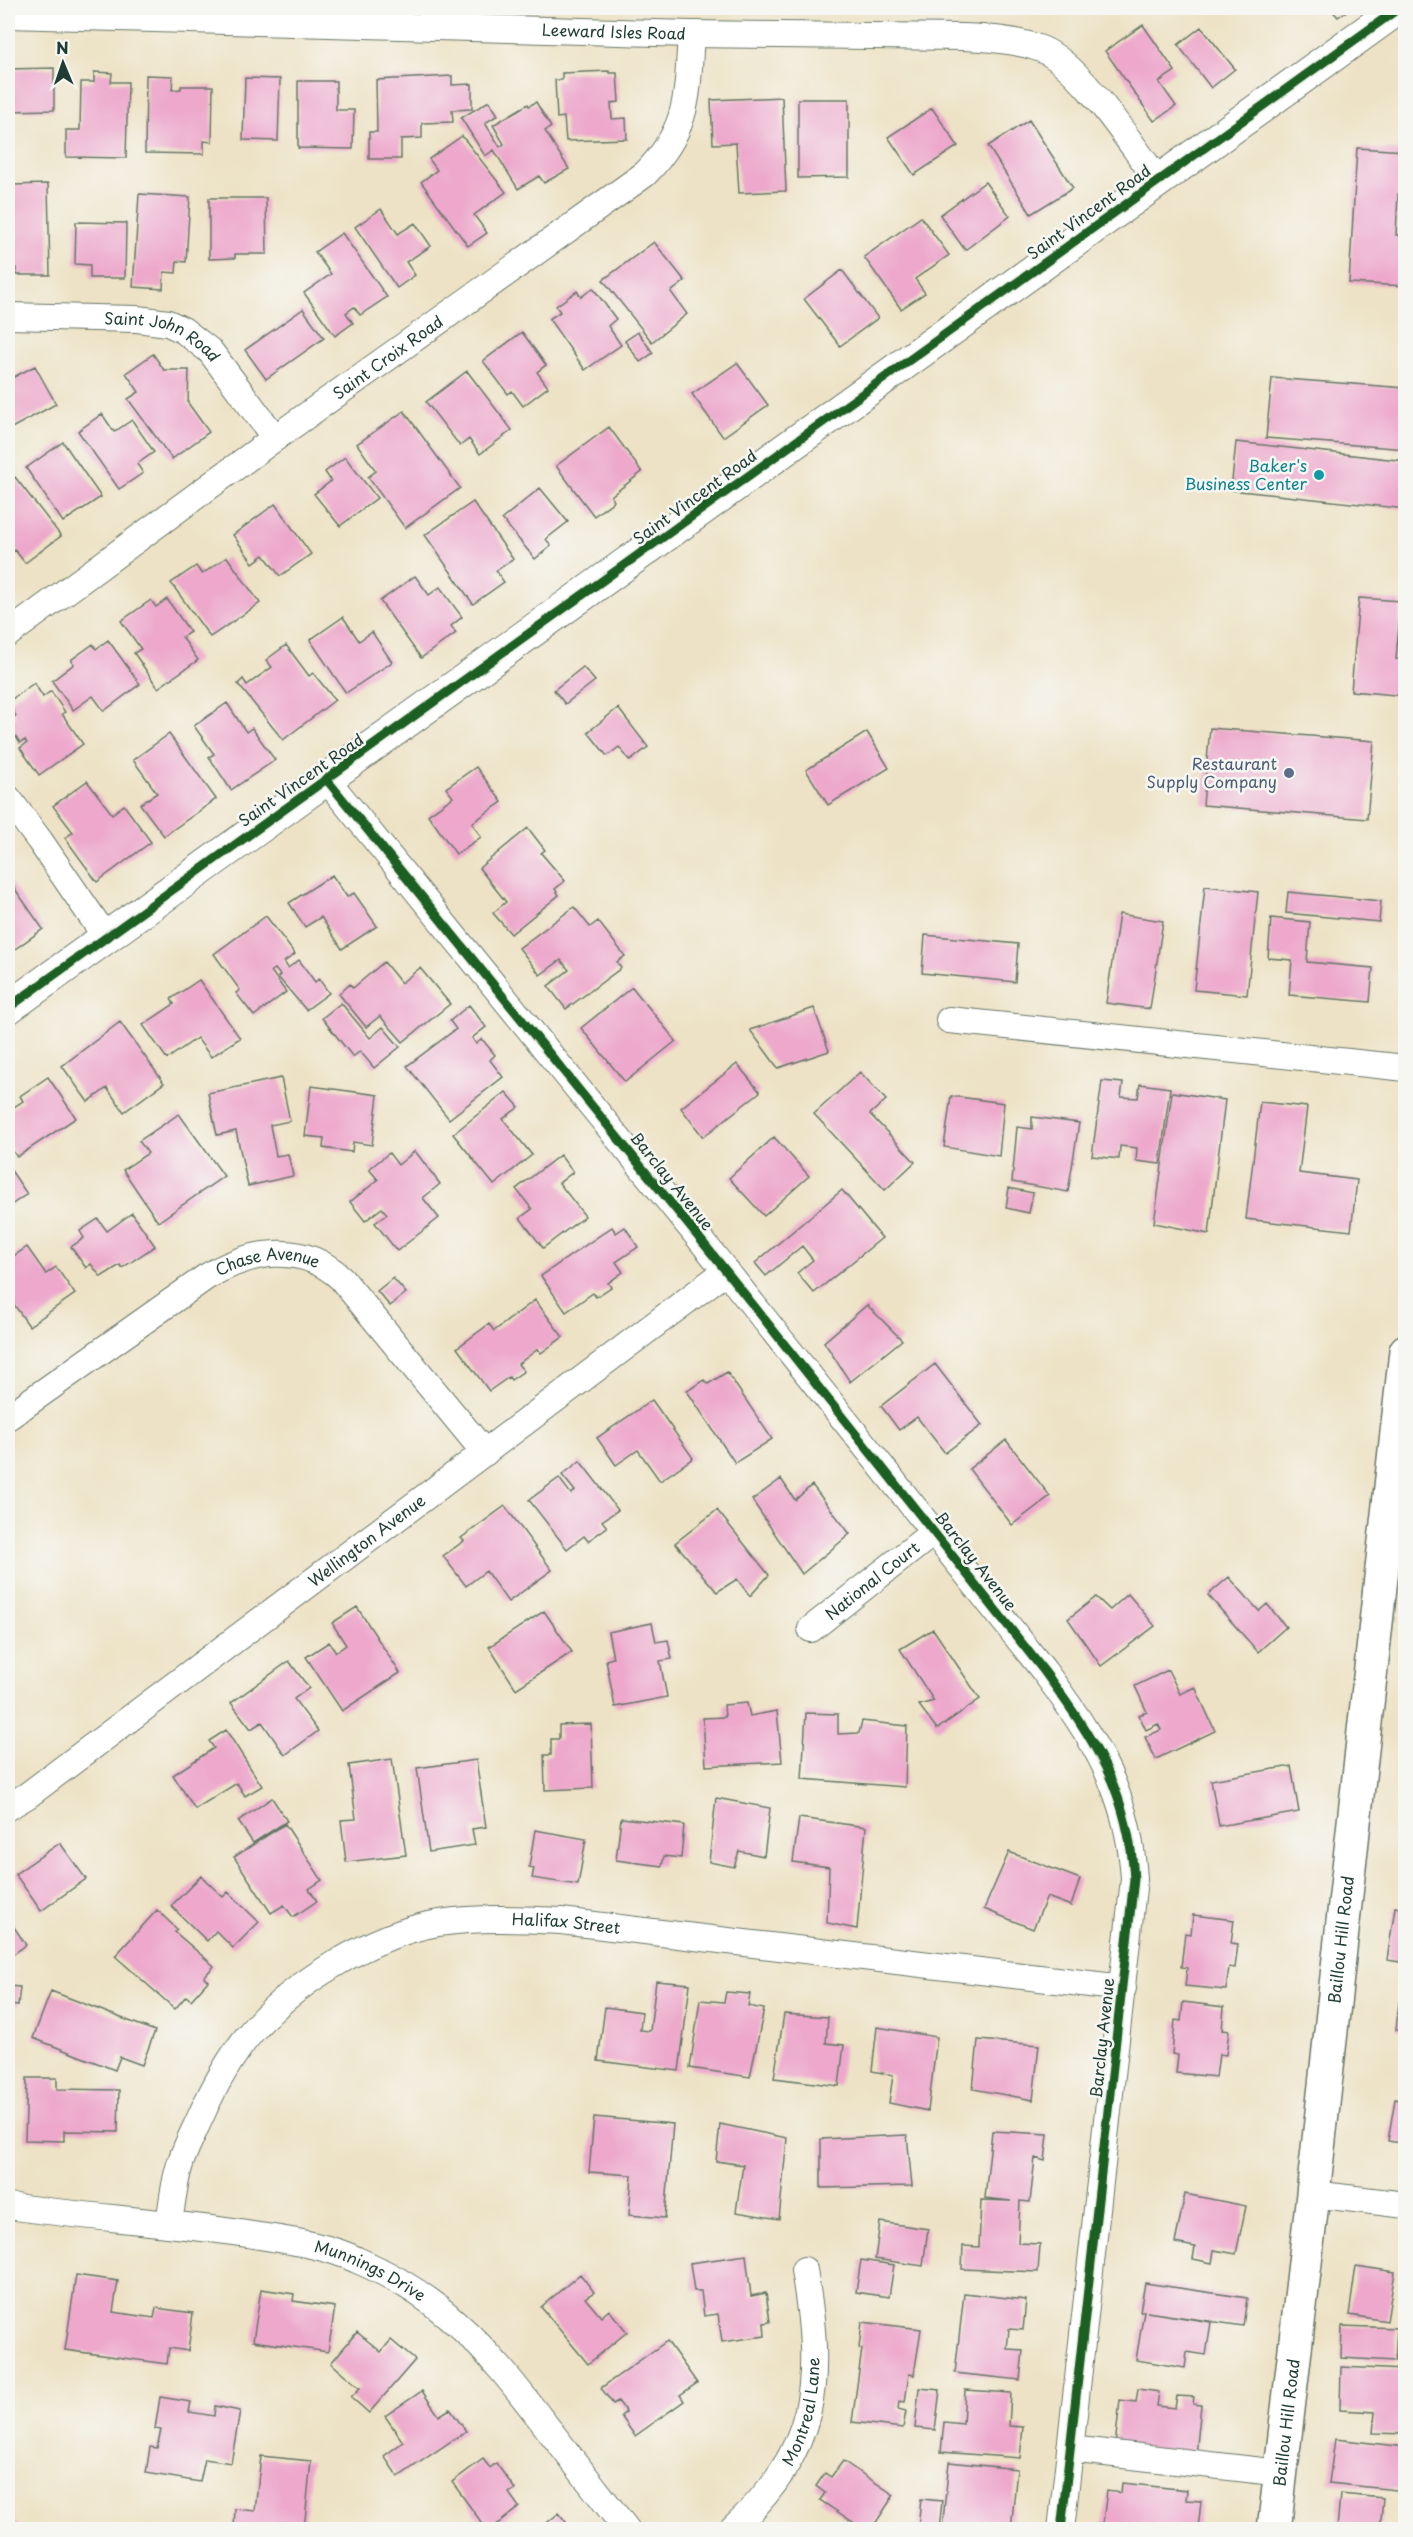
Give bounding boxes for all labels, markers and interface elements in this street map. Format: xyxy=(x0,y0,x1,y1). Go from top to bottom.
street label: Leeward Isles Road xyxy=(541,17,686,45)
north arrow xyxy=(33,33,93,93)
text: N xyxy=(56,35,69,59)
street label: Saint Vincent Road xyxy=(1021,158,1155,264)
street label: Saint John Road xyxy=(104,305,227,366)
street label: Saint Croix Road xyxy=(327,309,448,404)
street label: Saint Vincent Road xyxy=(627,443,761,549)
place label: Baker's Business Center xyxy=(1185,453,1308,495)
marker: Baker's Business Center xyxy=(1312,468,1326,482)
street label: Saint Vincent Road xyxy=(233,727,368,831)
place label: Restaurant Supply Company xyxy=(1147,751,1277,793)
marker: Restaurant Supply Company xyxy=(1282,766,1296,780)
street label: Barclay Avenue xyxy=(625,1126,720,1235)
street label: Chase Avenue xyxy=(211,1241,325,1281)
street label: Wellington Avenue xyxy=(303,1488,430,1592)
street label: Barclay Avenue xyxy=(930,1505,1024,1616)
street label: National Court xyxy=(819,1535,924,1625)
street label: Baillou Hill Road xyxy=(1321,1875,1359,2005)
street label: Halifax Street xyxy=(511,1906,622,1939)
street label: Barclay Avenue xyxy=(1083,1976,1119,2099)
street label: Munnings Drive xyxy=(312,2233,431,2306)
street label: Montreal Lane xyxy=(775,2357,824,2470)
street label: Baillou Hill Road xyxy=(1266,2357,1305,2488)

